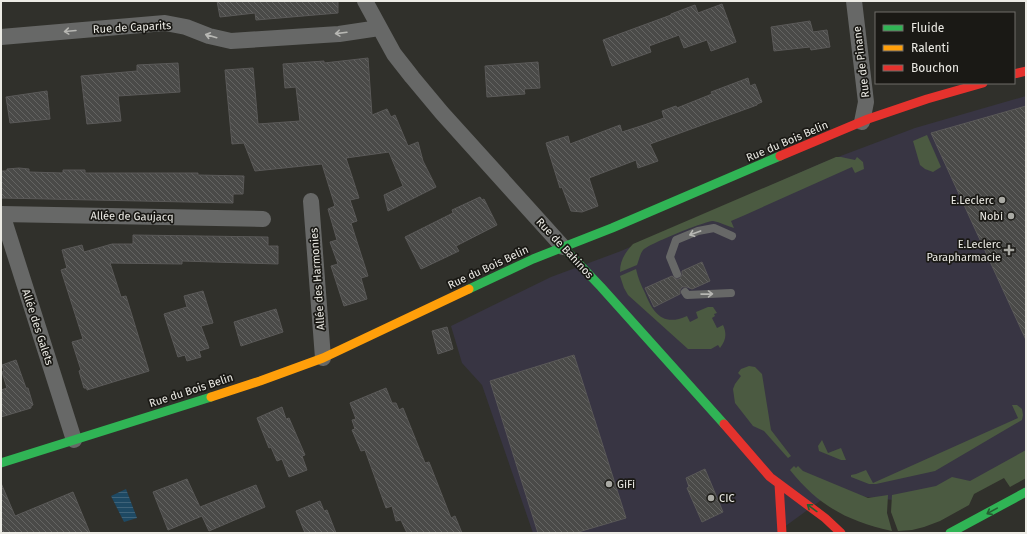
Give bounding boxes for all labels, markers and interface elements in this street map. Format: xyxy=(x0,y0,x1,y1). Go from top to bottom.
legend xyxy=(875,12,1015,84)
street label: Rue de Caparits xyxy=(93,19,171,36)
text: Fluide xyxy=(911,21,944,35)
street label: Rue de Pinane xyxy=(851,26,872,98)
one-way arrow xyxy=(64,27,77,34)
one-way arrow xyxy=(334,29,347,37)
one-way arrow xyxy=(205,32,218,39)
text: Ralenti xyxy=(911,41,949,55)
text: Bouchon xyxy=(911,61,959,75)
street label: Rue du Bois Belin xyxy=(744,118,830,165)
place label: E.Leclerc xyxy=(951,194,994,207)
marker: E.Leclerc xyxy=(997,195,1007,205)
street label: Allée de Gaujacq xyxy=(90,209,174,224)
place label: Nobi xyxy=(979,210,1003,223)
marker: Nobi xyxy=(1006,211,1016,221)
street label: Rue de Bahinos xyxy=(533,215,596,281)
street label: Allée des Harmonies xyxy=(307,227,328,331)
one-way arrow xyxy=(690,229,702,237)
place label: E.Leclerc Parapharmacie xyxy=(926,238,1001,264)
street label: Rue du Bois Belin xyxy=(446,243,531,292)
marker: E.Leclerc Parapharmacie xyxy=(1004,245,1014,255)
street label: Allée des Galets xyxy=(19,287,56,367)
one-way arrow xyxy=(700,290,713,298)
street label: Rue du Bois Belin xyxy=(147,371,235,410)
place label: GiFi xyxy=(617,478,635,491)
marker: GiFi xyxy=(604,479,614,489)
place label: CIC xyxy=(719,492,735,505)
marker: CIC xyxy=(706,493,716,503)
one-way arrow xyxy=(806,504,817,512)
one-way arrow xyxy=(986,507,998,515)

